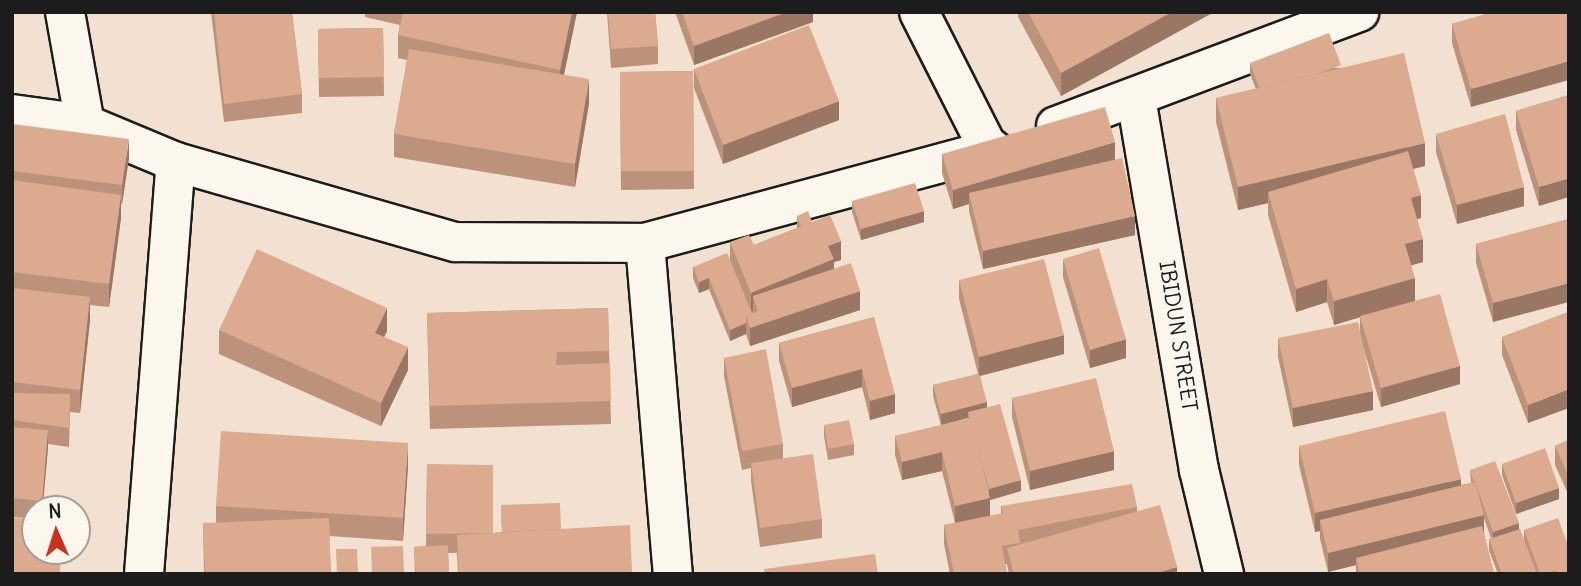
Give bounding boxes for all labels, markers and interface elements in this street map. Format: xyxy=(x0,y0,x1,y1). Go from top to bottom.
street label: IBIDUN STREET xyxy=(1154,259,1202,413)
north arrow xyxy=(21,495,91,565)
text: N xyxy=(48,499,62,523)

